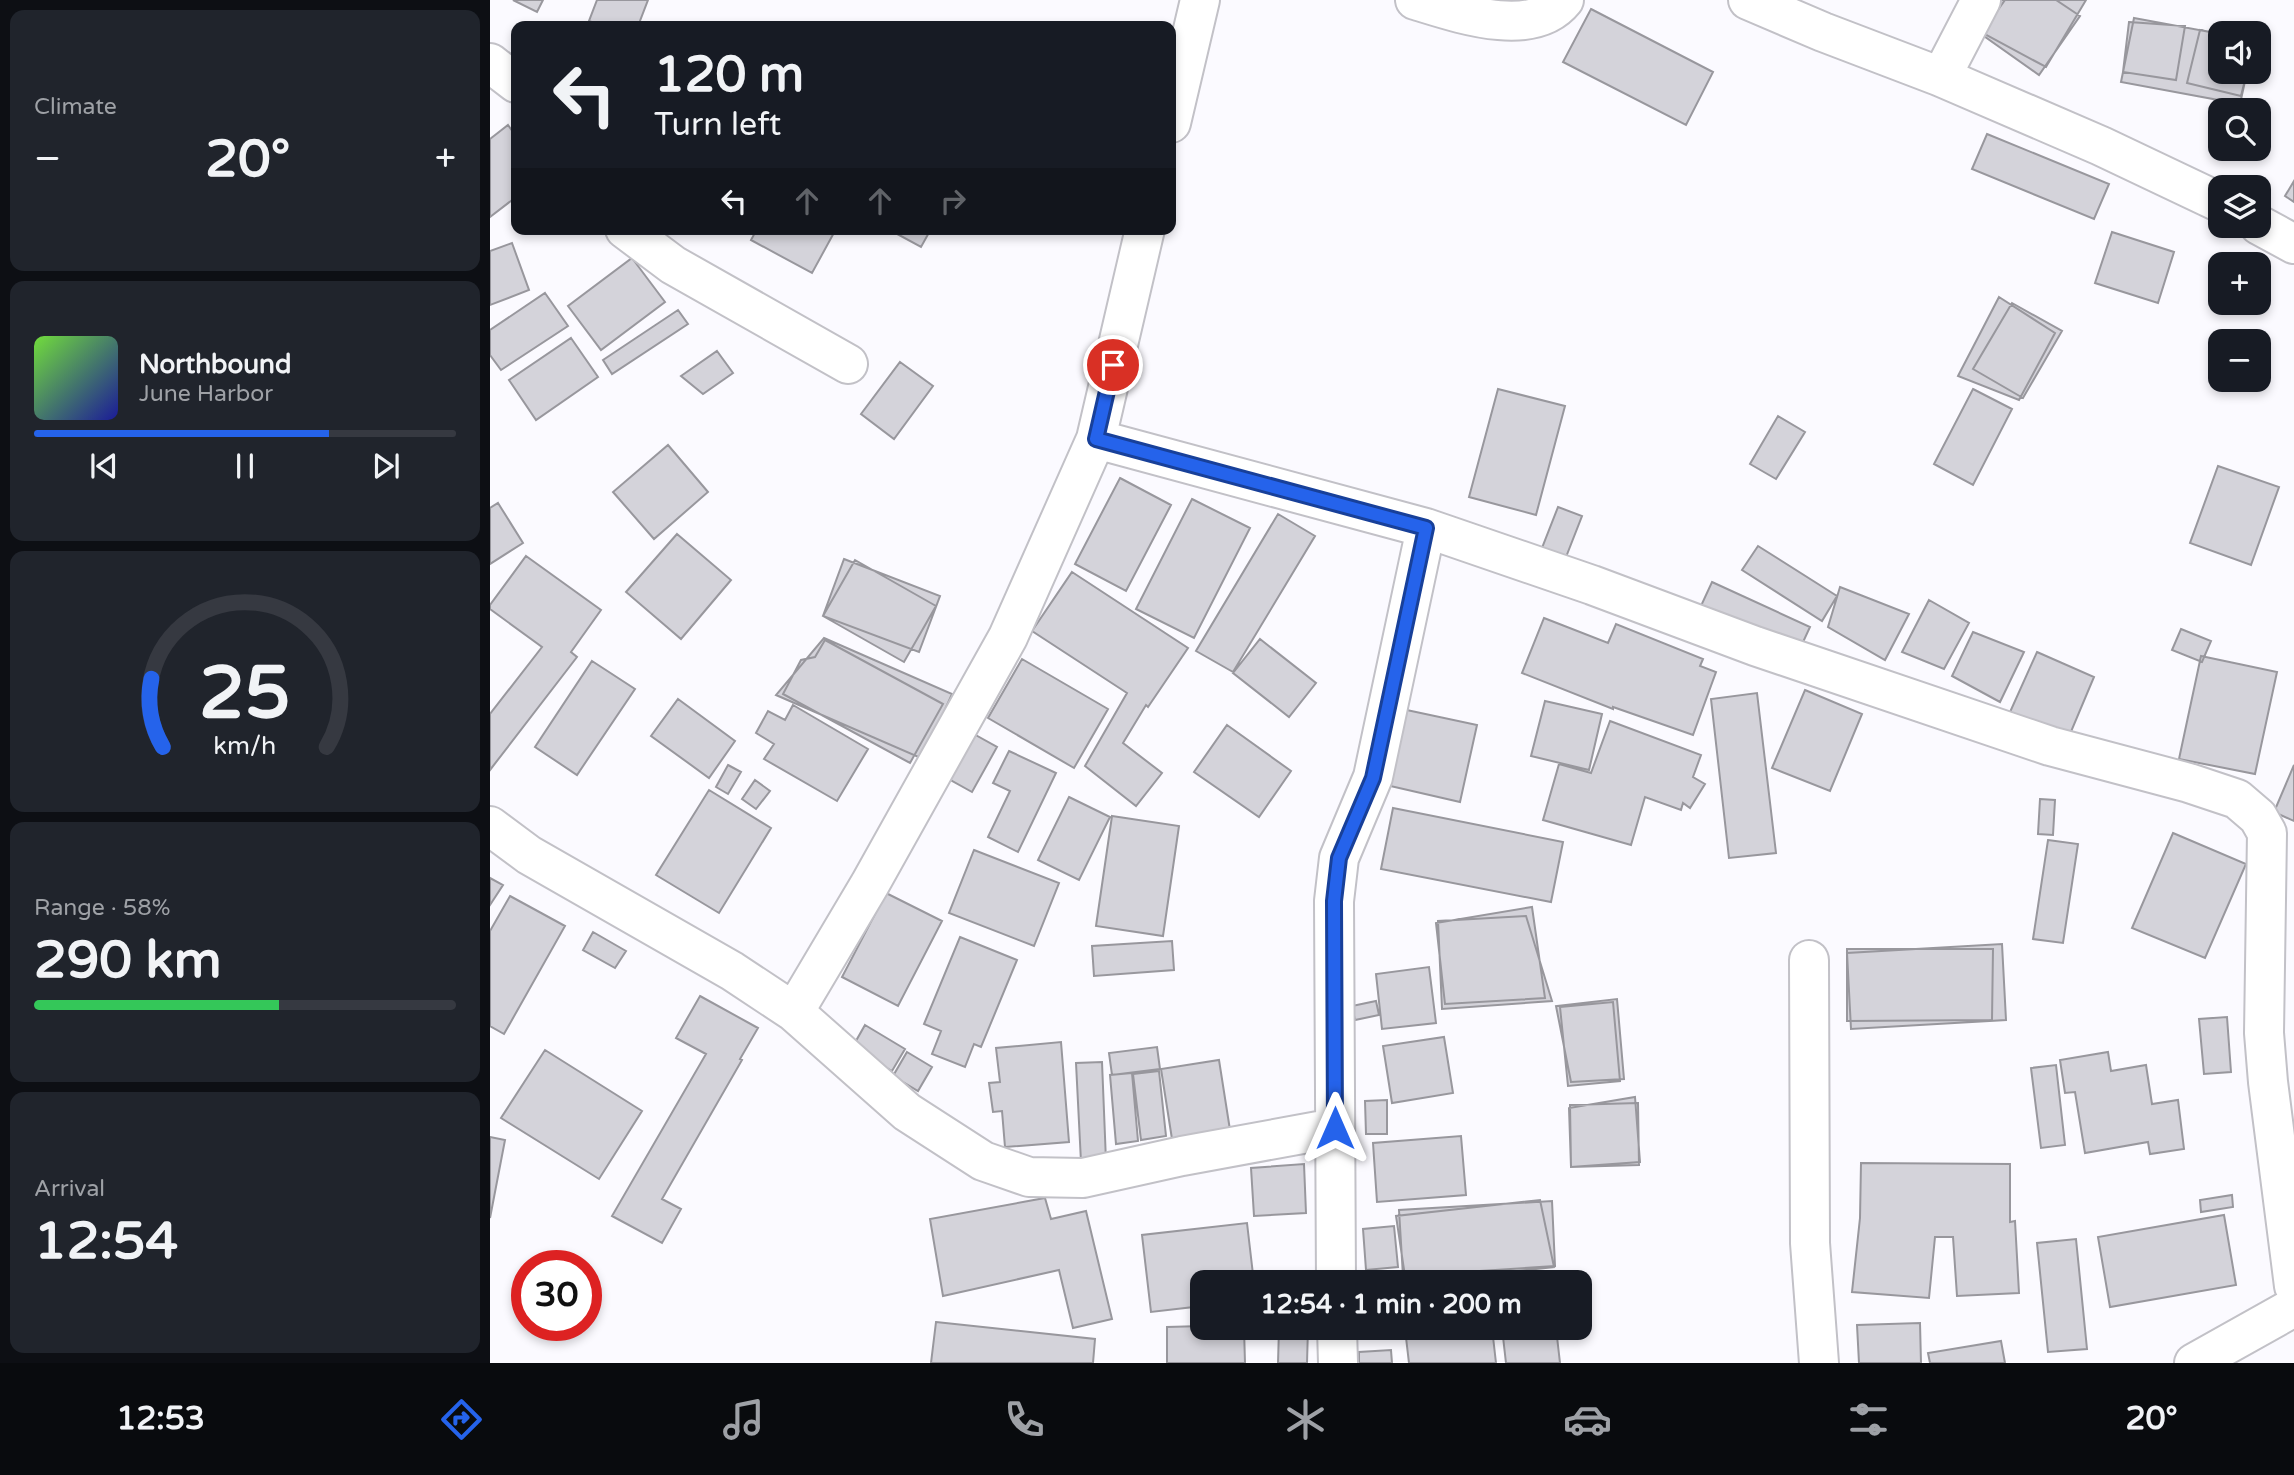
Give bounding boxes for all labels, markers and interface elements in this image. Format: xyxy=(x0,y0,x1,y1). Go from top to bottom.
map controls xyxy=(2208,21,2271,392)
button: sound xyxy=(2208,21,2271,84)
text: 120 m xyxy=(654,46,804,105)
icon: left xyxy=(539,49,630,140)
text: Climate xyxy=(34,93,117,121)
button: search xyxy=(2208,98,2271,161)
text: Turn left xyxy=(654,106,781,144)
text: 20° xyxy=(205,128,290,191)
text: − xyxy=(34,136,61,182)
text: + xyxy=(435,136,456,182)
button: layers xyxy=(2208,175,2271,238)
icon: left xyxy=(715,182,753,220)
icon: ahead xyxy=(788,182,826,220)
icon: ahead xyxy=(861,182,899,220)
icon: right xyxy=(934,182,972,220)
button: + xyxy=(2208,252,2271,315)
button: − xyxy=(2208,329,2271,392)
pin xyxy=(1083,335,1143,395)
icon: arrive xyxy=(1094,346,1132,384)
text: Northbound xyxy=(139,349,291,380)
text: June Harbor xyxy=(139,380,273,408)
icon: previous xyxy=(85,447,123,485)
icon: pause xyxy=(226,447,264,485)
icon: next xyxy=(367,447,405,485)
text: 25 xyxy=(199,651,291,739)
text: km/h xyxy=(214,731,276,761)
text: Range · 58% xyxy=(34,894,170,922)
text: 290 km xyxy=(34,929,222,992)
position arrow xyxy=(1298,1091,1372,1165)
text: Arrival xyxy=(34,1175,105,1203)
text: 12:54 xyxy=(34,1210,178,1273)
speed limit sign: 30 xyxy=(511,1250,602,1341)
text: 12:54 · 1 min · 200 m xyxy=(1260,1289,1522,1320)
icon: directions xyxy=(437,1395,486,1444)
icon: music xyxy=(719,1395,768,1444)
icon: phone xyxy=(1000,1395,1049,1444)
icon: climate xyxy=(1281,1395,1330,1444)
icon: car xyxy=(1563,1395,1612,1444)
icon: filters xyxy=(1844,1395,1893,1444)
text: 12:53 xyxy=(116,1400,205,1438)
text: 20° xyxy=(2125,1400,2178,1438)

